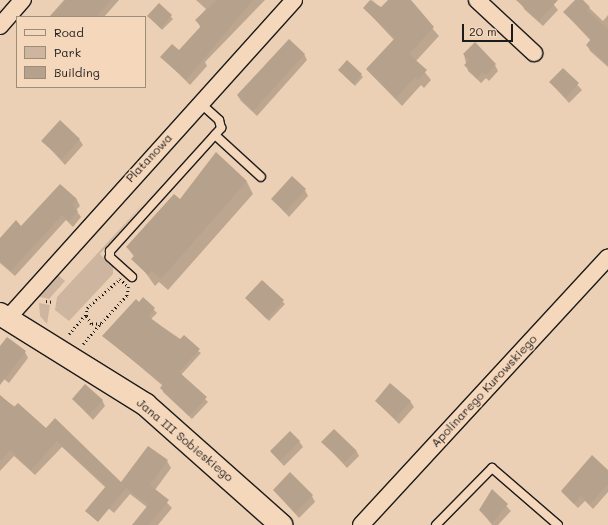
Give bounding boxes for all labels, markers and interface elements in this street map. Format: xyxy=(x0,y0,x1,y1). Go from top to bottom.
legend xyxy=(16,16,146,88)
scale bar xyxy=(464,16,515,42)
text: 20 m xyxy=(469,23,497,39)
text: Road xyxy=(54,24,84,40)
text: Park xyxy=(54,44,81,60)
text: Building xyxy=(54,64,100,80)
street label: Platanowa xyxy=(123,131,175,185)
street label: Apolinarego Kurowskiego xyxy=(428,332,540,450)
street label: Jana III Sobieskiego xyxy=(134,395,236,485)

